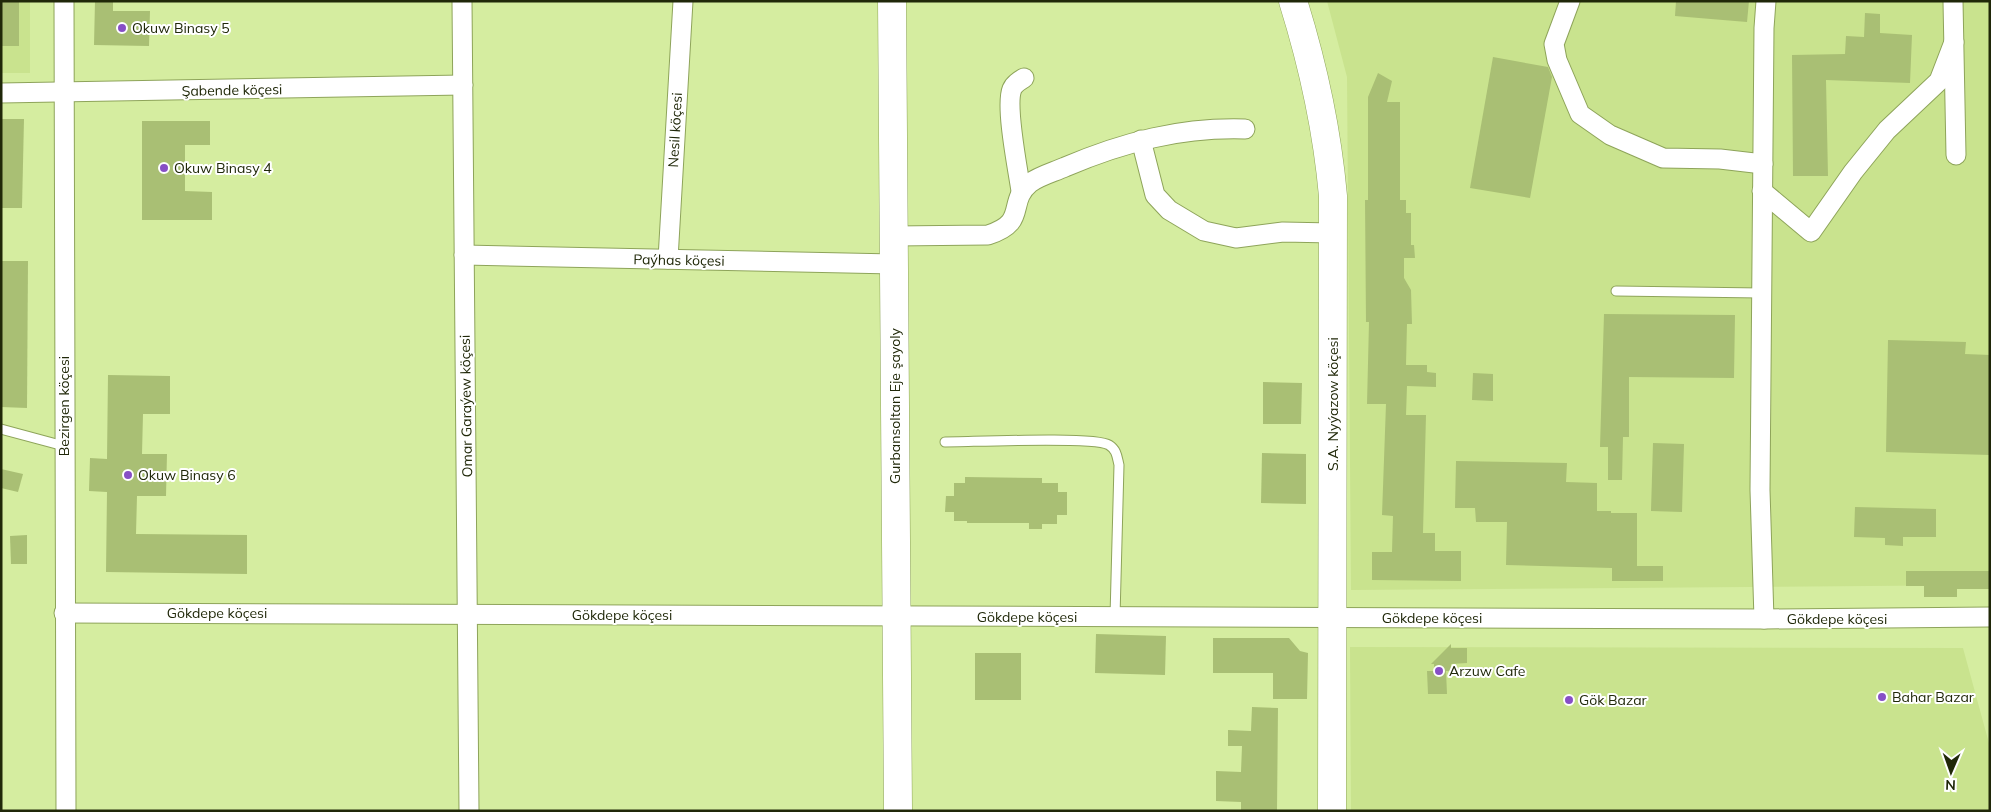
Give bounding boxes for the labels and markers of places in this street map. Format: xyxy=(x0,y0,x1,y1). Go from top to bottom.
place label: Okuw Binasy 5 xyxy=(132,19,230,37)
marker: Okuw Binasy 5 xyxy=(116,22,128,34)
place label: Okuw Binasy 4 xyxy=(174,159,272,177)
marker: Okuw Binasy 4 xyxy=(158,162,170,174)
place label: Okuw Binasy 6 xyxy=(138,466,236,484)
marker: Okuw Binasy 6 xyxy=(122,469,134,481)
place label: Arzuw Cafe xyxy=(1449,662,1525,680)
marker: Arzuw Cafe xyxy=(1433,665,1445,677)
place label: Bahar Bazar xyxy=(1892,688,1975,706)
place label: Gök Bazar xyxy=(1579,691,1648,709)
marker: Bahar Bazar xyxy=(1876,691,1888,703)
marker: Gök Bazar xyxy=(1563,694,1575,706)

